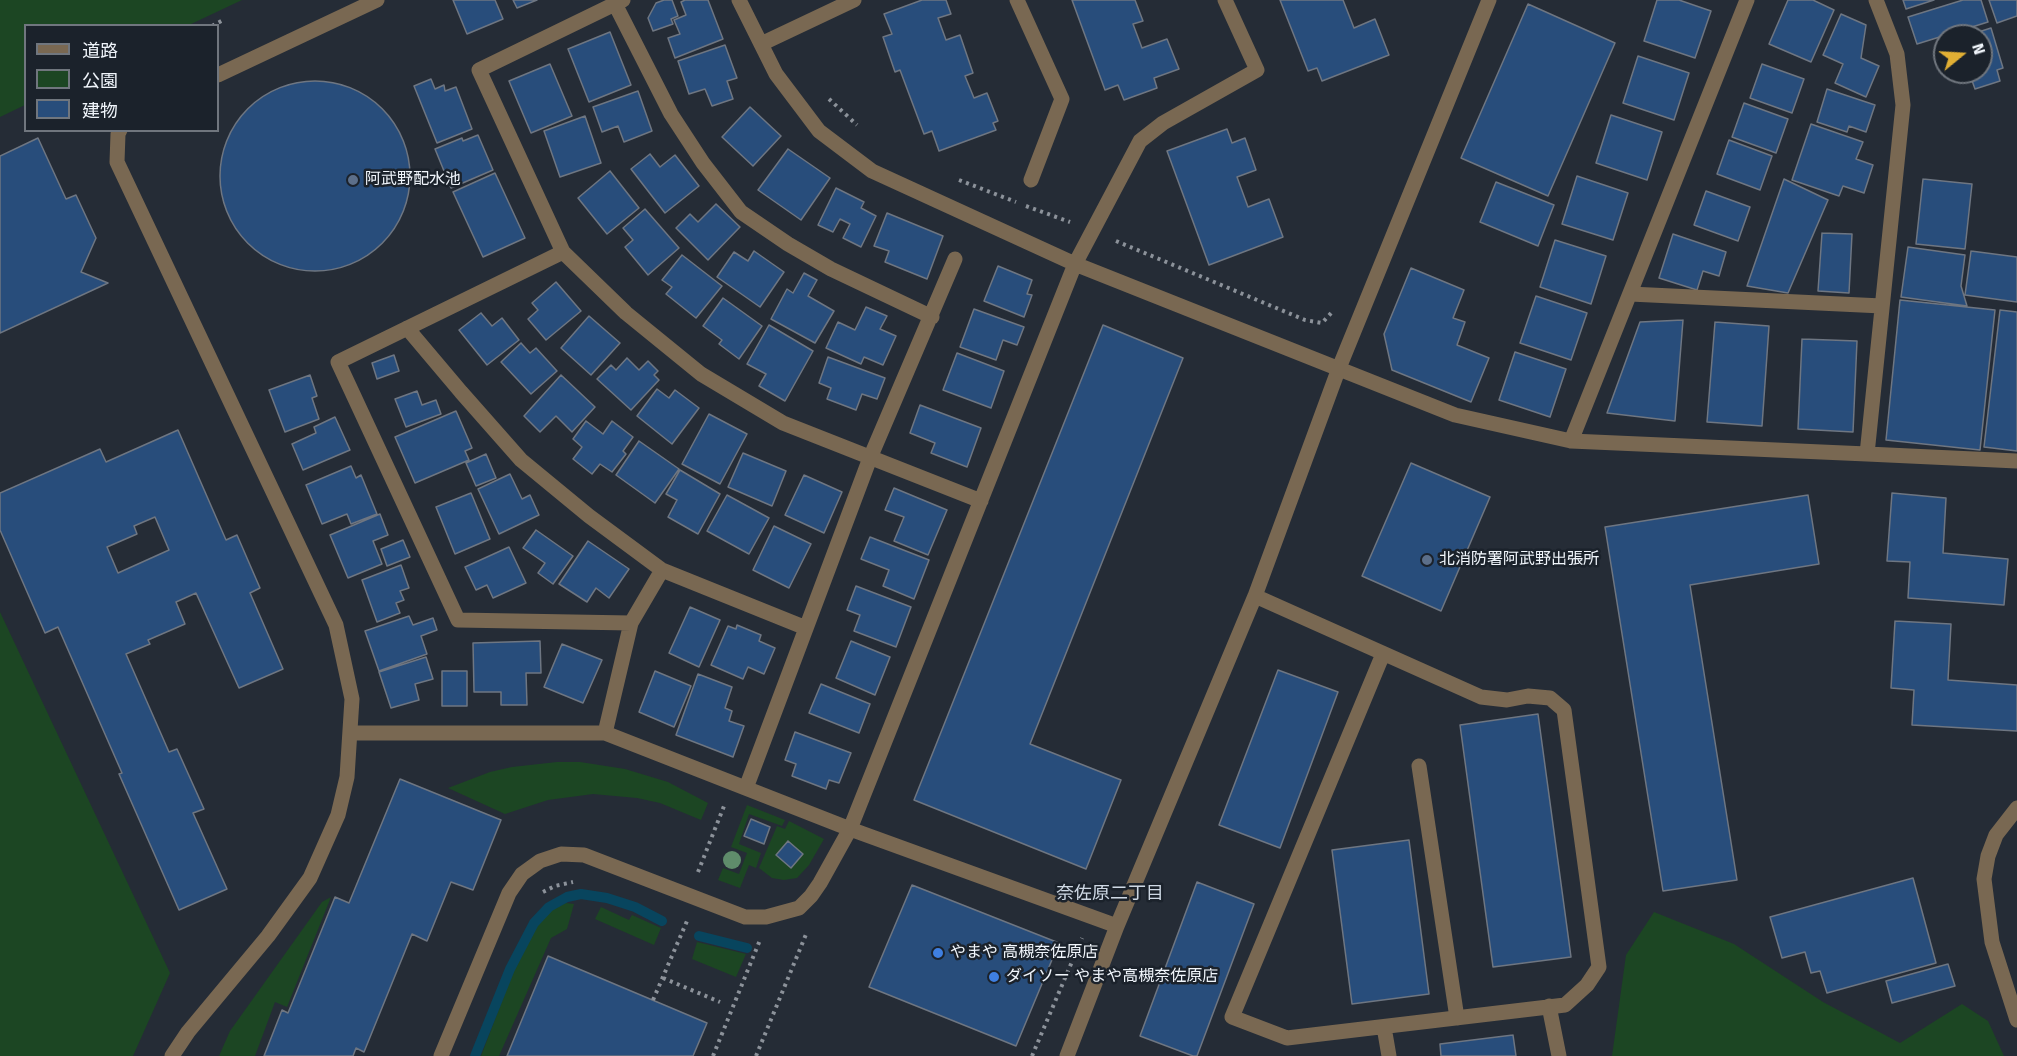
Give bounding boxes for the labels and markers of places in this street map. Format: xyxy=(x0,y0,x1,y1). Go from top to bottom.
place label: 阿武野配水池 xyxy=(365,170,461,190)
marker: 阿武野配水池 xyxy=(346,173,360,187)
place label: 北消防署阿武野出張所 xyxy=(1439,550,1599,570)
marker: 北消防署阿武野出張所 xyxy=(1420,553,1434,567)
place label: やまや 高槻奈佐原店 xyxy=(950,943,1098,963)
marker: やまや 高槻奈佐原店 xyxy=(931,946,945,960)
place label: ダイソー やまや高槻奈佐原店 xyxy=(1006,967,1218,987)
marker: ダイソー やまや高槻奈佐原店 xyxy=(987,970,1001,984)

